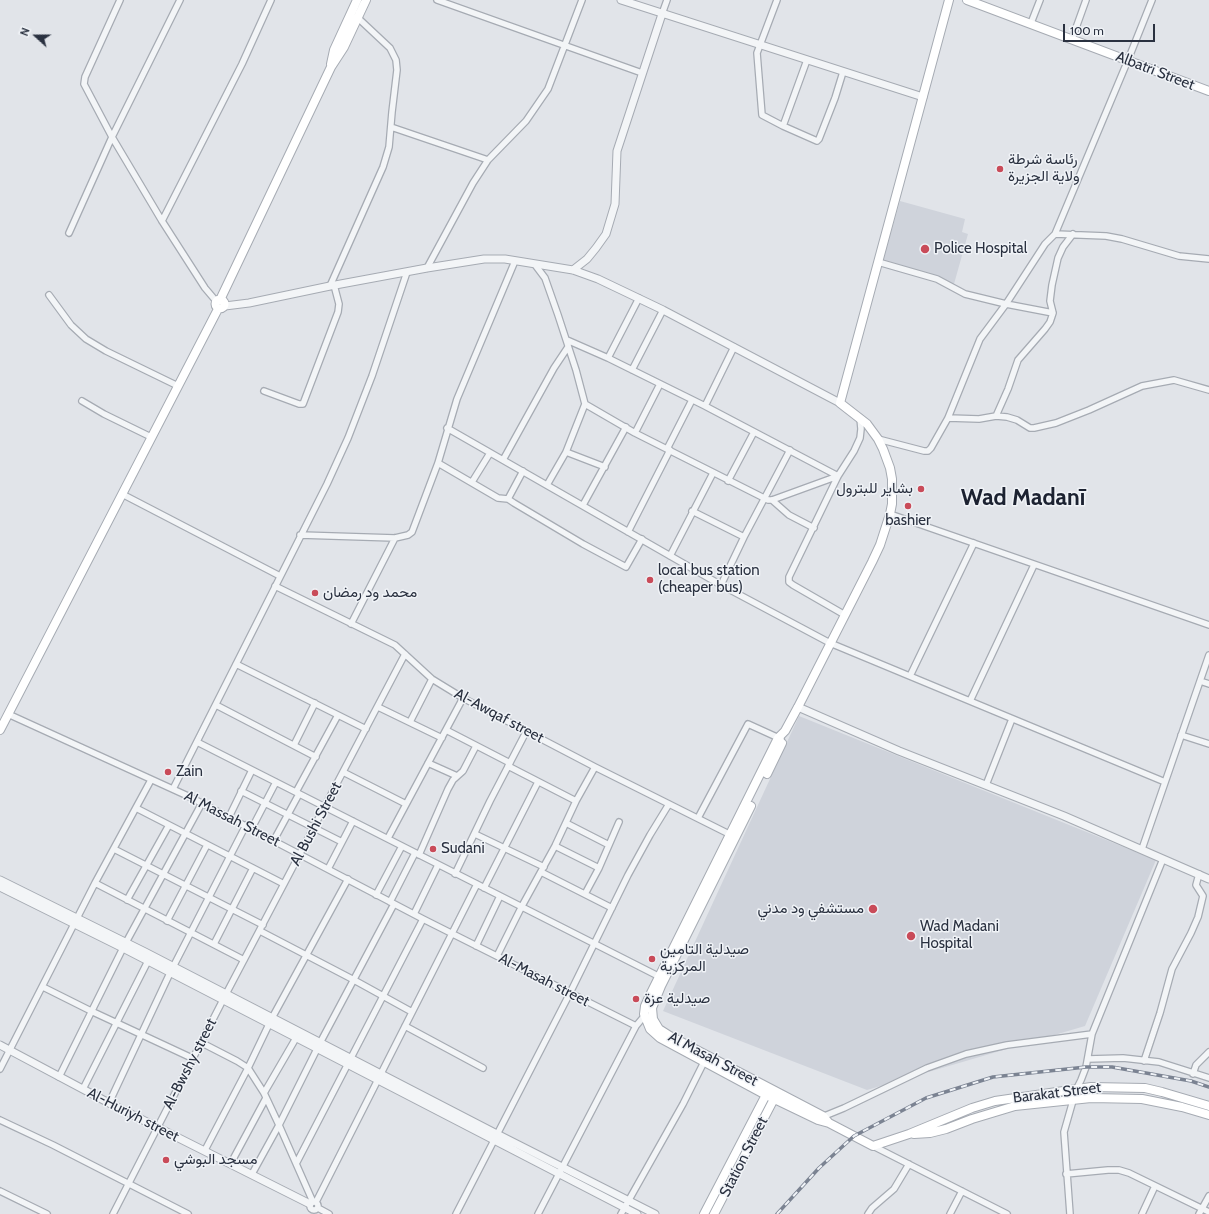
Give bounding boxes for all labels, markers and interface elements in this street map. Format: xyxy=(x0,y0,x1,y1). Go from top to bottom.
north arrow xyxy=(16,16,56,56)
scale bar xyxy=(1065,16,1157,42)
text: 100 m xyxy=(1070,23,1104,38)
text: N xyxy=(17,26,33,38)
street label: Albatri Street xyxy=(1113,48,1197,94)
place label: رئاسة شرطة ولاية الجزيرة xyxy=(1008,151,1080,186)
marker: رئاسة شرطة ولاية الجزيرة xyxy=(995,164,1005,174)
place label: Police Hospital xyxy=(934,240,1027,258)
marker: Police Hospital xyxy=(919,243,931,255)
place label: بشاير للبترول xyxy=(836,480,913,498)
marker: بشاير للبترول xyxy=(916,484,926,494)
district label: Wad Madanī xyxy=(961,484,1085,512)
marker: bashier xyxy=(903,501,913,511)
place label: bashier xyxy=(885,512,931,530)
place label: local bus station (cheaper bus) xyxy=(658,562,760,597)
marker: local bus station (cheaper bus) xyxy=(645,575,655,585)
place label: محمد ود رمضان xyxy=(323,584,417,602)
marker: محمد ود رمضان xyxy=(310,588,320,598)
street label: Al-Awqaf street xyxy=(451,685,547,747)
place label: Zain xyxy=(176,763,203,781)
marker: Zain xyxy=(163,767,173,777)
street label: Al Bushi Street xyxy=(286,779,346,869)
street label: Al Massah Street xyxy=(181,787,283,851)
place label: Sudani xyxy=(441,840,485,858)
marker: Sudani xyxy=(428,844,438,854)
place label: مستشفي ود مدني xyxy=(758,900,864,918)
marker: مستشفي ود مدني xyxy=(867,903,879,915)
place label: Wad Madani Hospital xyxy=(920,918,999,953)
marker: Wad Madani Hospital xyxy=(905,930,917,942)
place label: صيدلية التامين المركزية xyxy=(660,941,749,976)
street label: Al-Masah street xyxy=(496,949,592,1011)
marker: صيدلية التامين المركزية xyxy=(647,954,657,964)
place label: صيدلية عزة xyxy=(644,990,710,1008)
marker: صيدلية عزة xyxy=(631,994,641,1004)
street label: Al-Bwshy street xyxy=(159,1015,221,1113)
street label: Al Masah Street xyxy=(665,1028,761,1090)
street label: Barakat Street xyxy=(1012,1079,1102,1107)
street label: Al-Huriyh street xyxy=(84,1084,182,1146)
street label: Station Street xyxy=(716,1114,772,1200)
place label: مسجد البوشي xyxy=(174,1151,257,1169)
marker: مسجد البوشي xyxy=(161,1155,171,1165)

